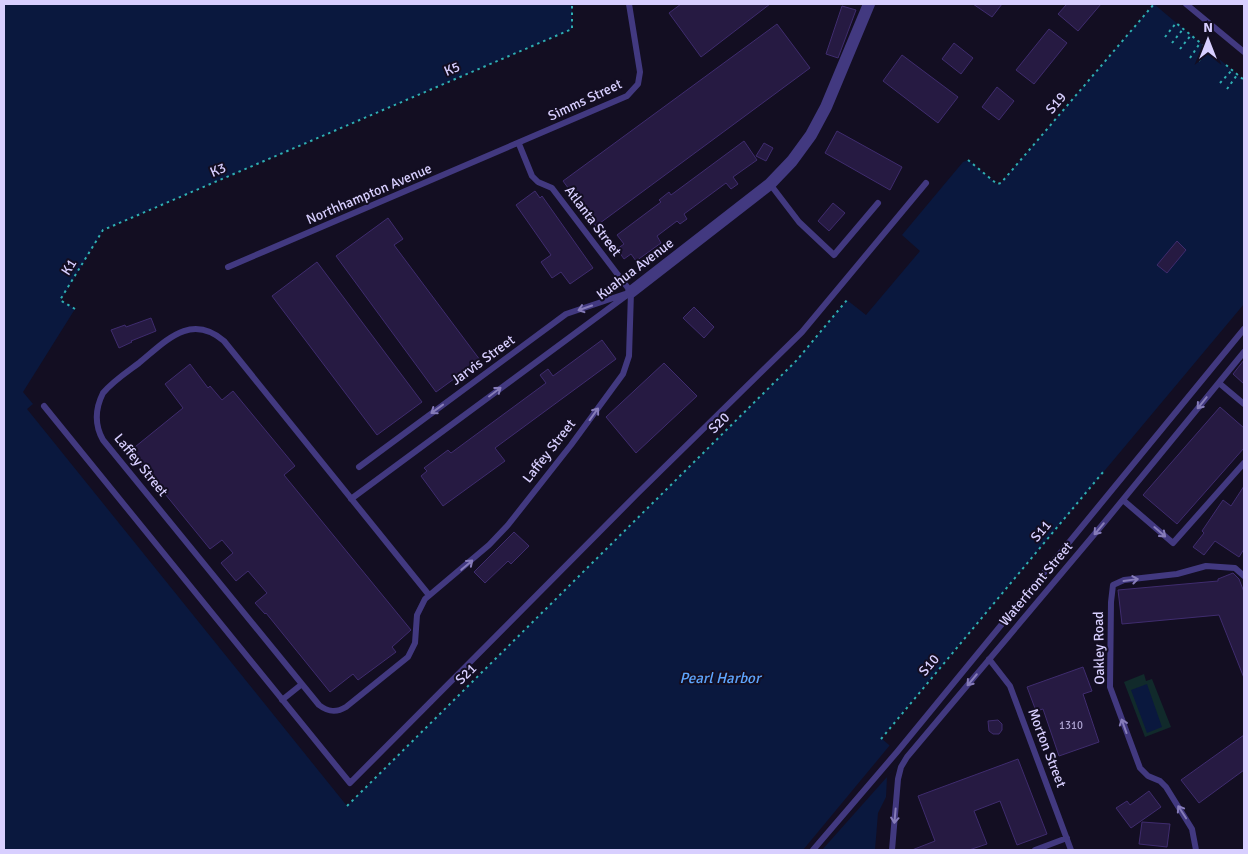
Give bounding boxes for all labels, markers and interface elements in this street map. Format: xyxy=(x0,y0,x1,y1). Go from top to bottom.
north arrow xyxy=(1183,15,1233,65)
text: N xyxy=(1203,19,1213,36)
street label: K5 xyxy=(441,58,463,80)
street label: Simms Street xyxy=(545,75,625,125)
street label: S19 xyxy=(1042,89,1070,117)
street label: K3 xyxy=(207,159,229,181)
street label: Northhampton Avenue xyxy=(304,160,434,228)
street label: Atlanta Street xyxy=(561,182,625,260)
street label: Kuahua Avenue xyxy=(593,234,677,304)
street label: K1 xyxy=(58,256,80,278)
one-way arrow xyxy=(577,303,593,313)
street label: Jarvis Street xyxy=(448,331,518,389)
one-way arrow xyxy=(488,387,502,397)
one-way arrow xyxy=(1197,397,1208,410)
one-way arrow xyxy=(430,404,444,414)
one-way arrow xyxy=(588,408,599,421)
street label: S20 xyxy=(705,409,733,437)
street label: Laffey Street xyxy=(519,416,579,486)
street label: Laffey Street xyxy=(110,430,172,500)
street label: S11 xyxy=(1027,517,1055,545)
one-way arrow xyxy=(1093,522,1105,535)
one-way arrow xyxy=(1153,526,1166,537)
street label: Waterfront Street xyxy=(996,538,1076,630)
one-way arrow xyxy=(460,559,473,570)
one-way arrow xyxy=(1123,575,1139,585)
street label: Oakley Road xyxy=(1090,611,1108,685)
street label: S10 xyxy=(915,651,943,679)
street label: S21 xyxy=(452,660,480,688)
water label: Pearl Harbor xyxy=(680,669,763,687)
one-way arrow xyxy=(966,673,977,686)
street label: Morton Street xyxy=(1024,706,1070,790)
house number: 1310 xyxy=(1059,719,1083,732)
one-way arrow xyxy=(1119,719,1128,734)
one-way arrow xyxy=(1177,805,1187,819)
one-way arrow xyxy=(890,808,900,824)

